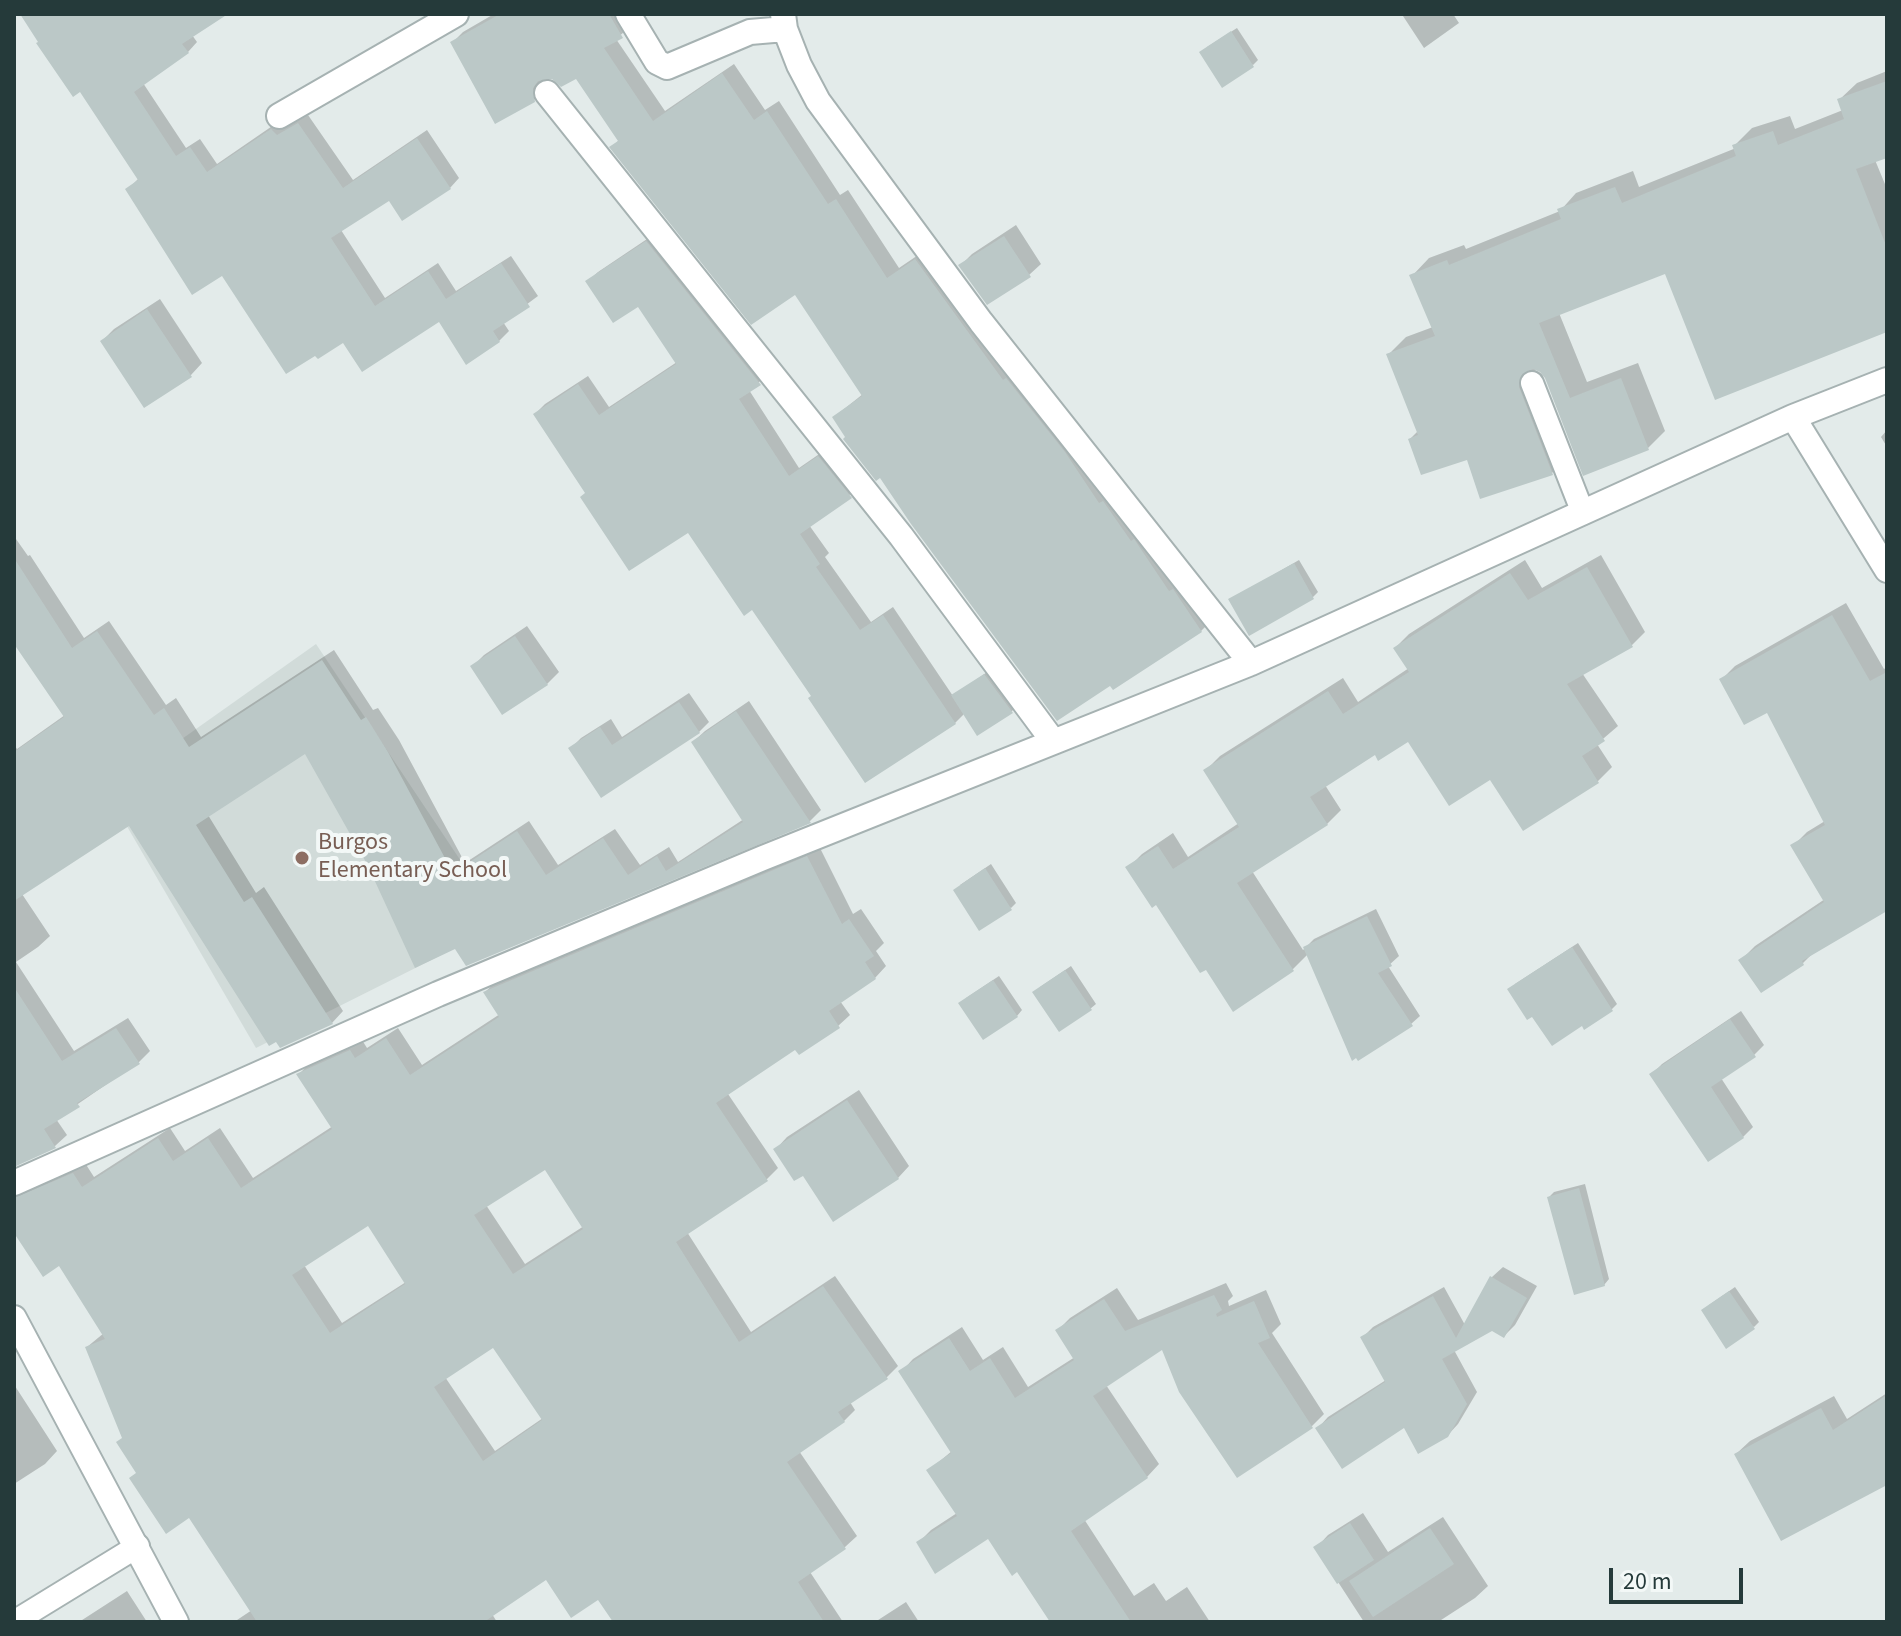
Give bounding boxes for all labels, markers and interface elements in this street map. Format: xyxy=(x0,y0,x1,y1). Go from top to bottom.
place label: Burgos Elementary School xyxy=(318,830,507,886)
marker: Burgos Elementary School xyxy=(293,849,311,867)
scale bar xyxy=(1613,1552,1747,1602)
text: 20 m xyxy=(1623,1564,1672,1599)

